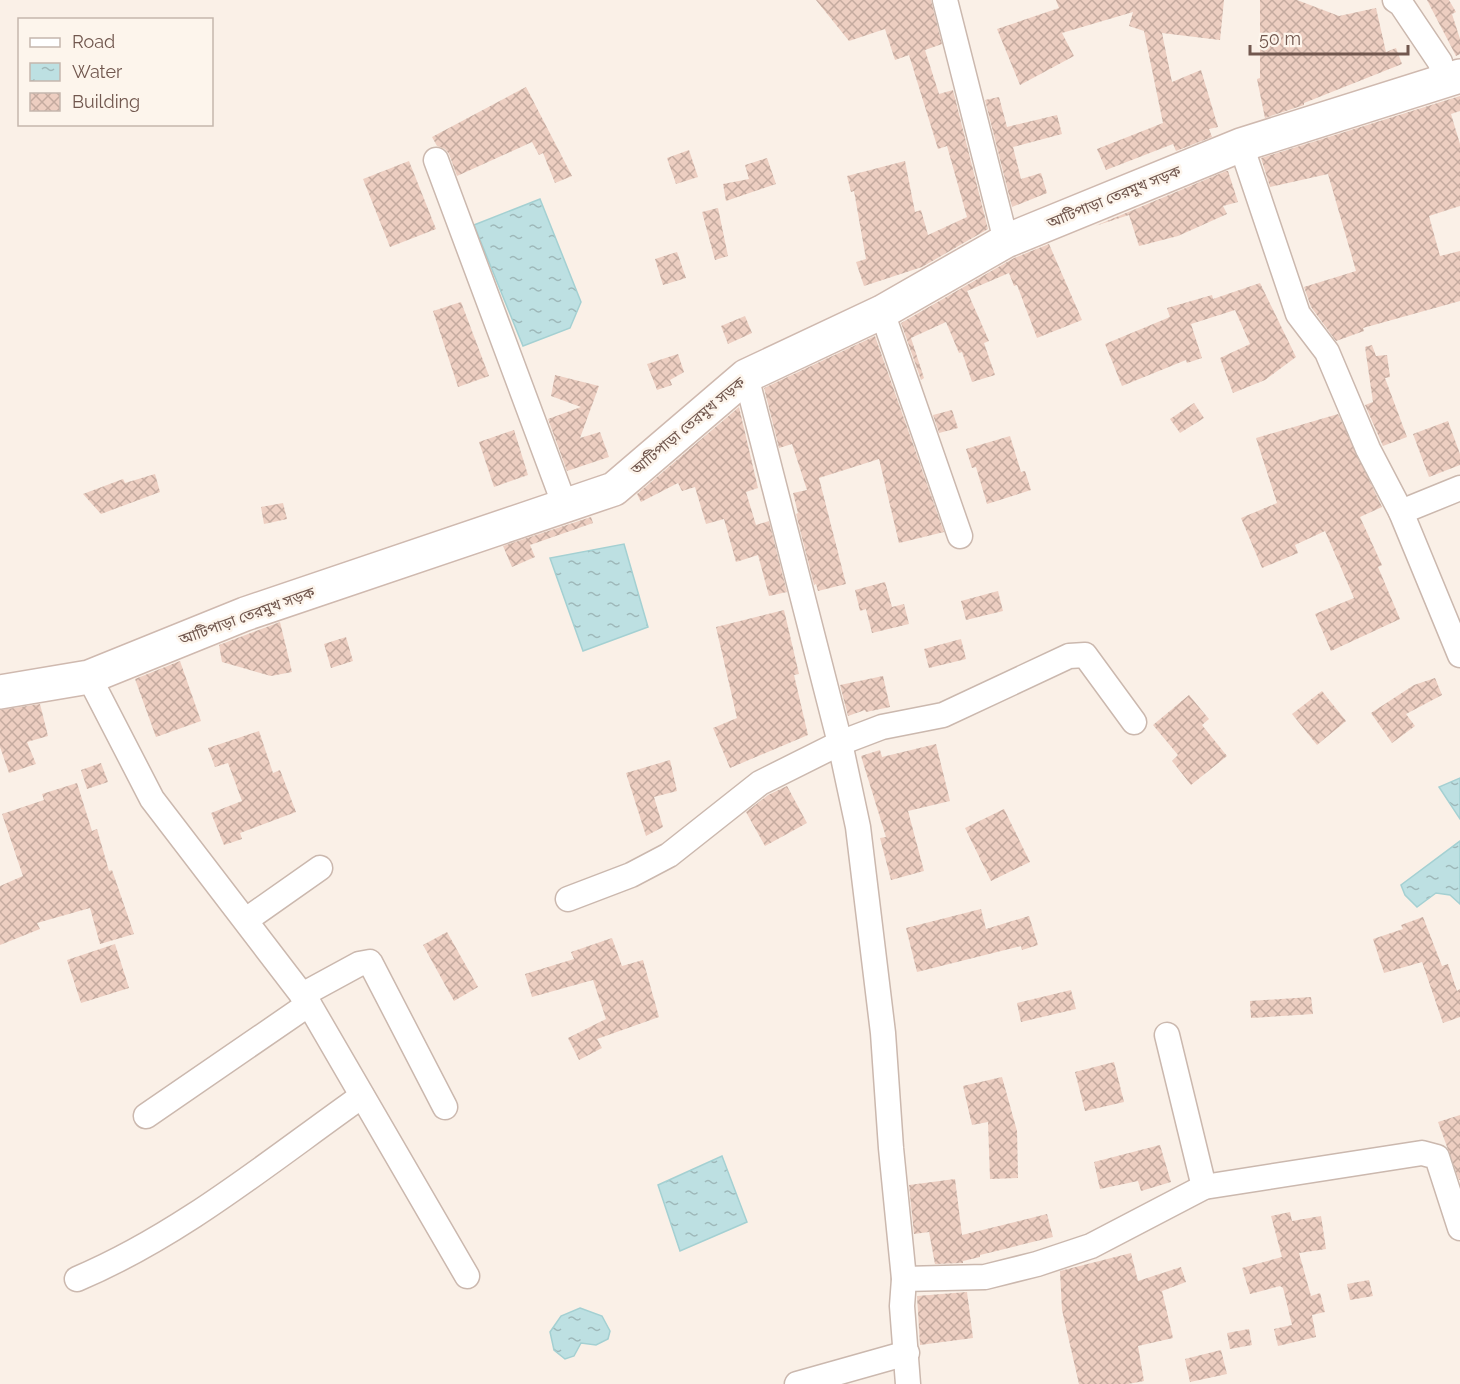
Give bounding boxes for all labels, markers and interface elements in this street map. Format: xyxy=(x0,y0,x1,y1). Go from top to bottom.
legend xyxy=(18,18,213,126)
scale bar xyxy=(1250,18,1408,56)
text: 50 m xyxy=(1259,28,1301,49)
text: Road xyxy=(72,31,115,52)
text: Water xyxy=(72,61,123,82)
text: Building xyxy=(72,91,140,112)
street label: আটিপাড়া তেরমুখ সড়ক xyxy=(1043,162,1184,232)
street label: আটিপাড়া তেরমুখ সড়ক xyxy=(627,373,749,479)
street label: আটিপাড়া তেরমুখ সড়ক xyxy=(176,583,318,649)

